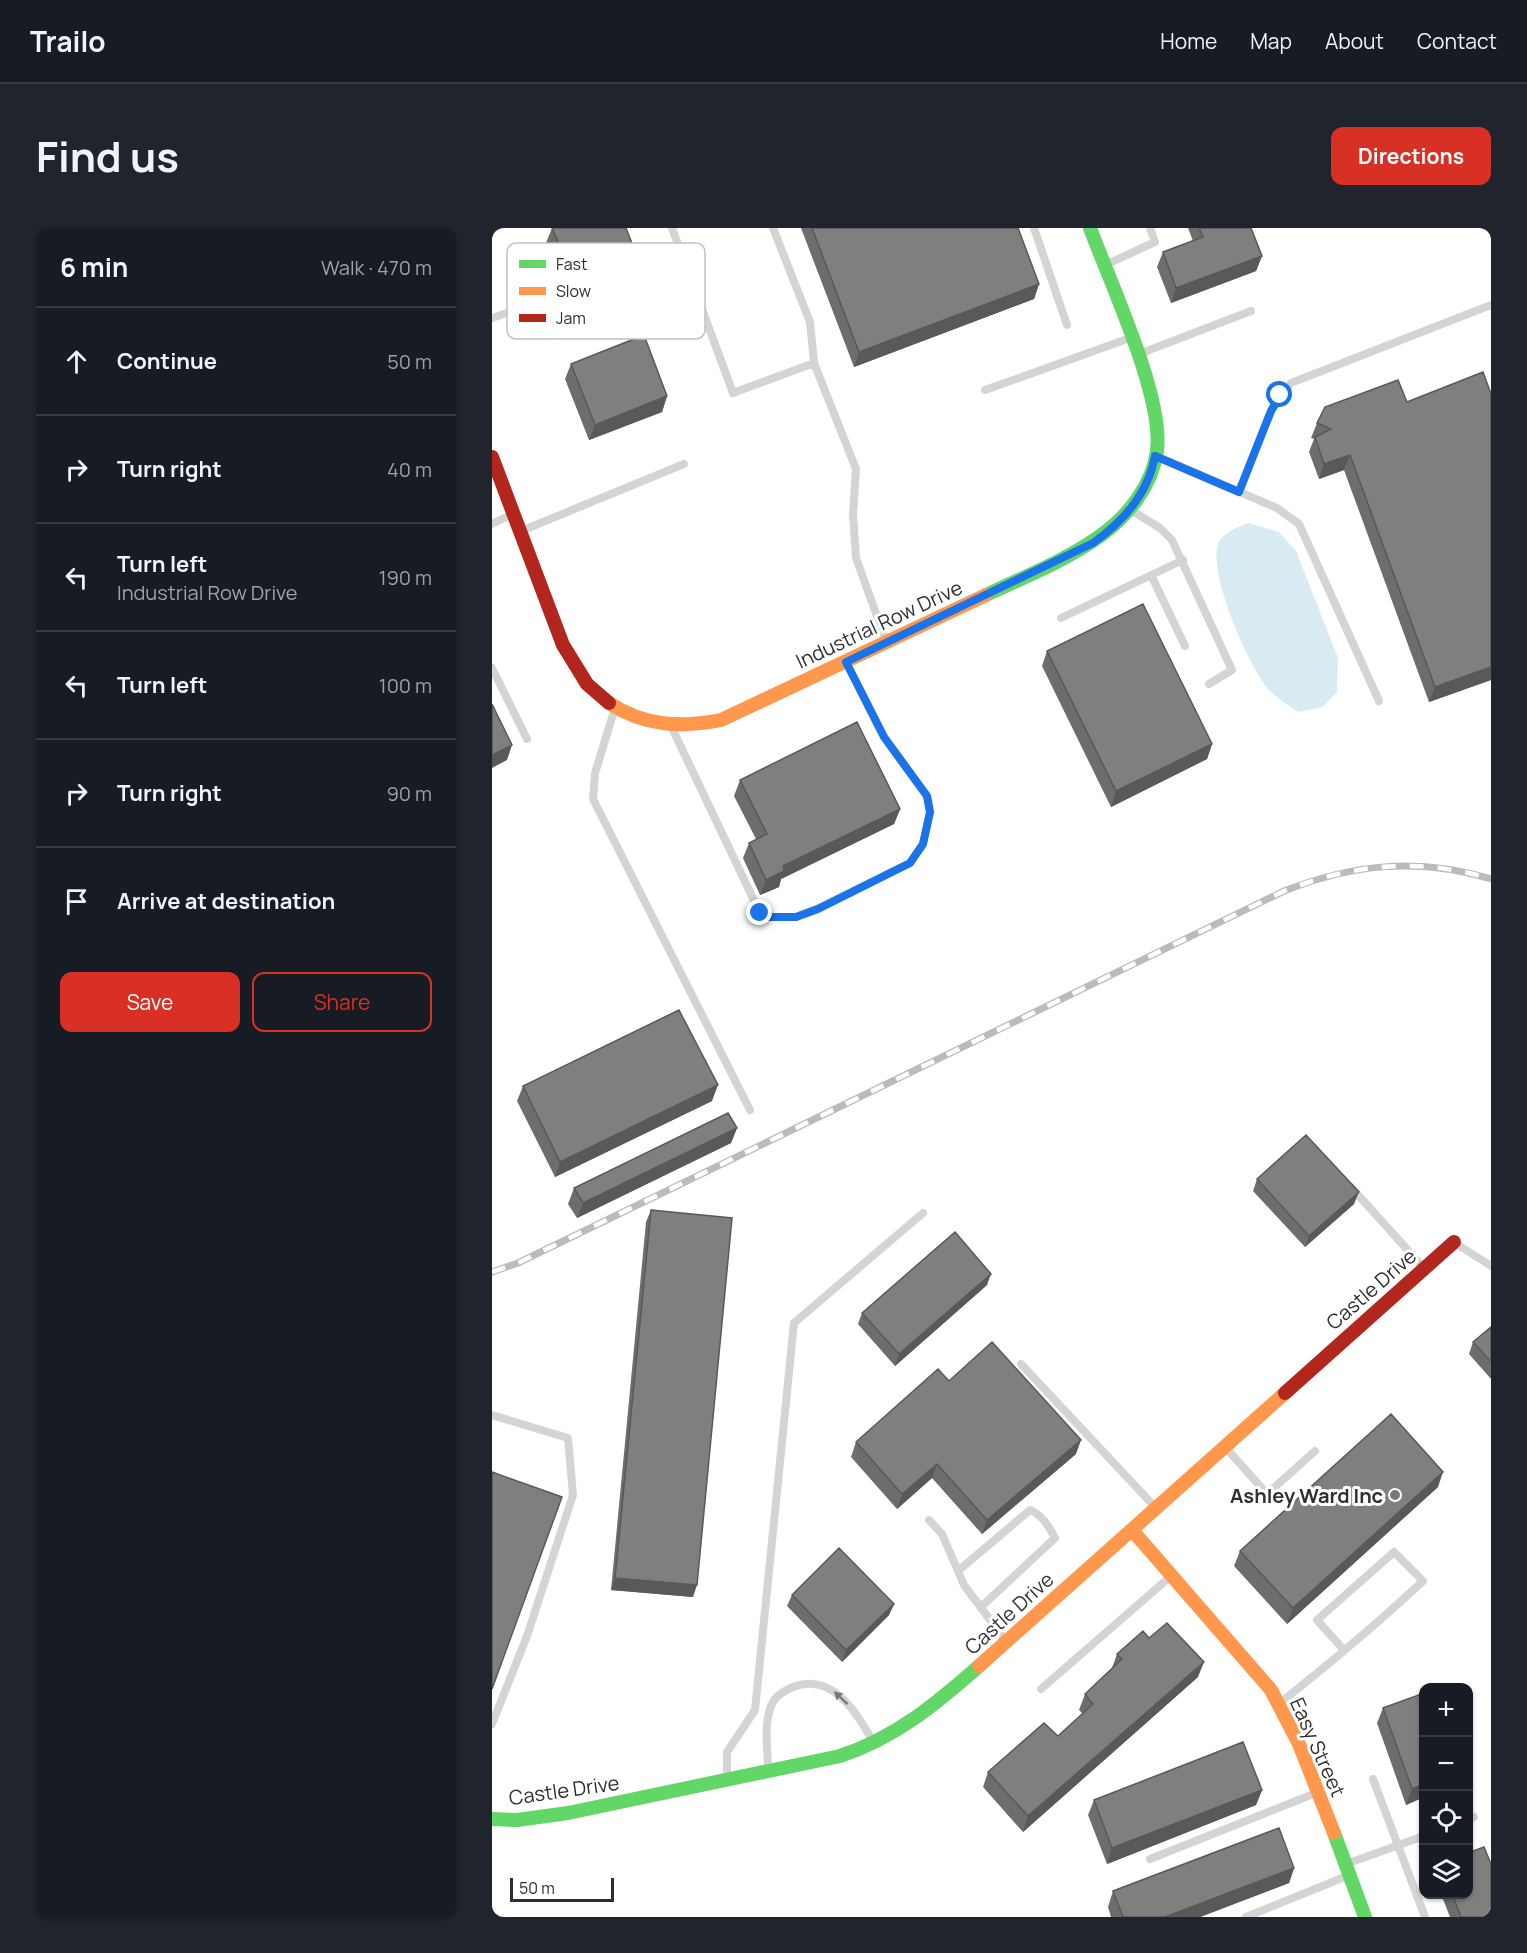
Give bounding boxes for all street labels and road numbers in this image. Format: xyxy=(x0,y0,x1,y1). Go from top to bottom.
street label: Industrial Row Drive xyxy=(791,574,967,674)
street label: Castle Drive xyxy=(1320,1242,1422,1336)
street label: Castle Drive xyxy=(959,1566,1059,1660)
street label: Easy Street xyxy=(1284,1693,1352,1801)
street label: Castle Drive xyxy=(507,1769,621,1811)

